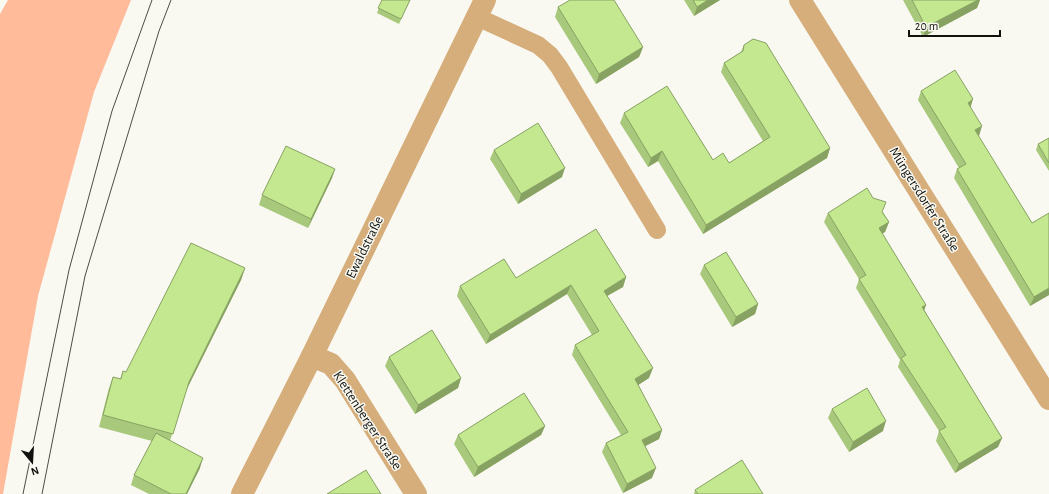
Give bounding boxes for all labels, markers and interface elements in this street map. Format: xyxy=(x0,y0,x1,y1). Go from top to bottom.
scale bar xyxy=(909,12,1000,38)
text: 20 m xyxy=(915,20,938,32)
street label: Müngersdorfer Straße xyxy=(886,145,962,254)
street label: Ewaldstraße xyxy=(344,214,386,281)
street label: Klettenberger Straße xyxy=(330,369,404,472)
north arrow xyxy=(12,442,52,482)
text: N xyxy=(30,465,40,477)

